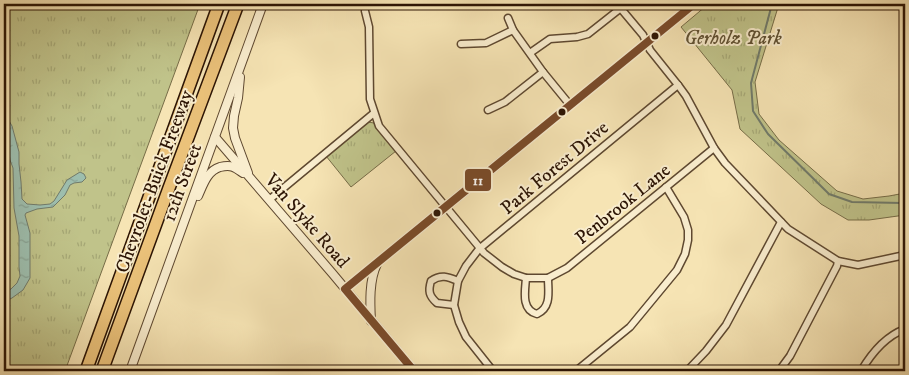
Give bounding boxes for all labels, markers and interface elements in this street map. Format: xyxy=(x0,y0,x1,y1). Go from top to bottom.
park label: Gerholz Park xyxy=(684,27,782,50)
unlabelled marker xyxy=(650,31,660,41)
street label: Chevrolet-Buick Freeway xyxy=(111,86,199,276)
unlabelled marker xyxy=(557,107,567,117)
street label: Park Forest Drive xyxy=(496,116,614,220)
street label: 12th Street xyxy=(158,140,207,225)
street label: Penbrook Lane xyxy=(571,159,675,250)
street label: Van Slyke Road xyxy=(259,168,354,273)
line badge: 11 xyxy=(464,168,492,192)
text: 11 xyxy=(473,172,483,190)
unlabelled marker xyxy=(432,208,442,218)

